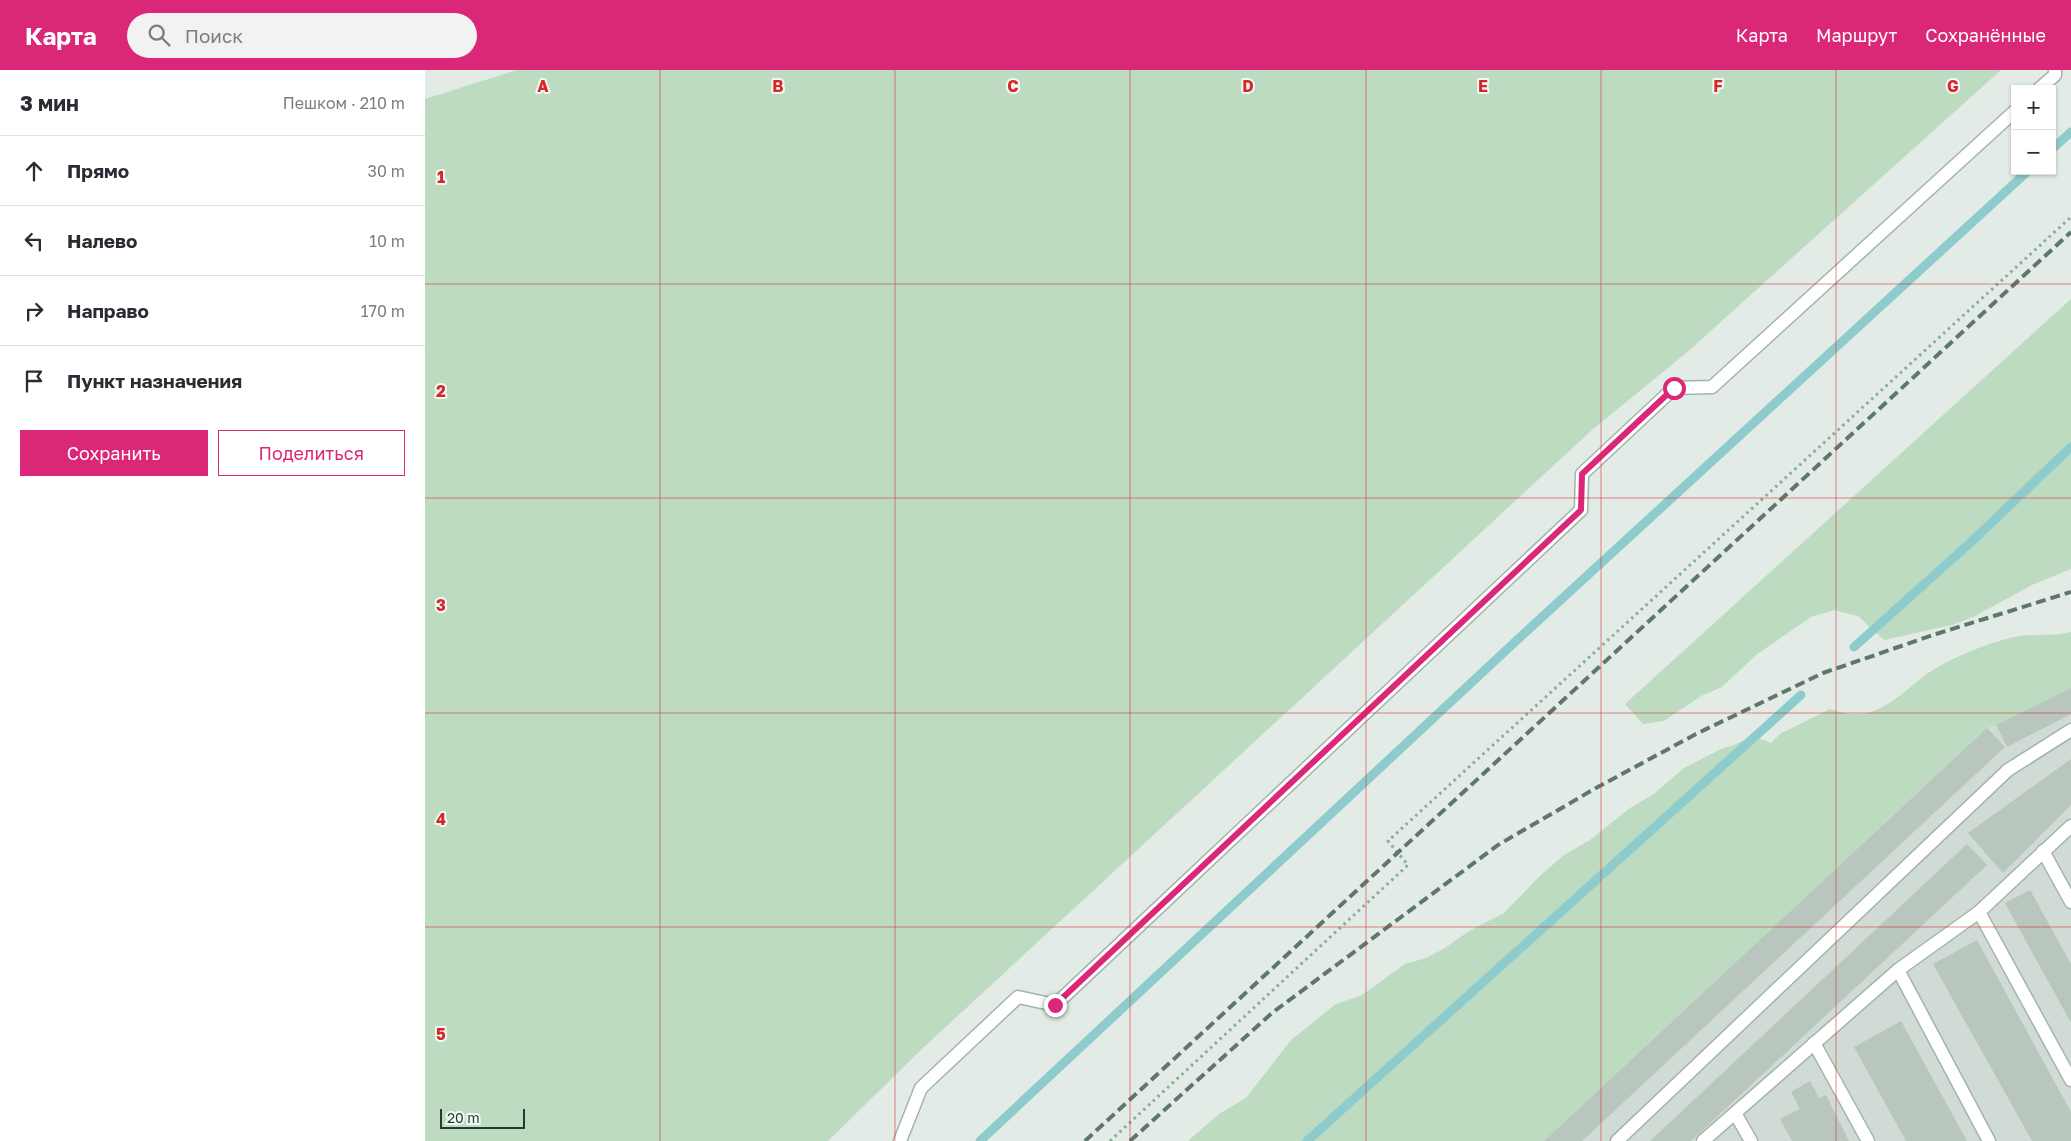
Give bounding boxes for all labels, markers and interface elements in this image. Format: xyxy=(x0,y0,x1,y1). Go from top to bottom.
search box xyxy=(127,13,477,58)
text: Карта xyxy=(25,21,97,50)
icon: search xyxy=(145,21,173,49)
text: Поиск xyxy=(185,24,243,47)
text: Карта xyxy=(1736,24,1788,46)
text: Маршрут xyxy=(1816,24,1897,46)
text: Сохранённые xyxy=(1925,24,2046,46)
text: A xyxy=(537,76,549,96)
text: B xyxy=(772,76,784,96)
text: C xyxy=(1007,76,1019,96)
text: D xyxy=(1242,76,1254,96)
text: E xyxy=(1478,76,1488,96)
text: F xyxy=(1713,76,1723,96)
text: G xyxy=(1947,76,1959,96)
map controls xyxy=(2011,85,2056,175)
button: + xyxy=(2011,85,2056,130)
text: 3 мин xyxy=(20,90,79,116)
text: Пешком · 210 m xyxy=(283,93,405,113)
button: − xyxy=(2011,130,2056,175)
icon: ahead xyxy=(20,157,48,185)
text: Прямо xyxy=(67,159,129,182)
text: 30 m xyxy=(368,161,405,181)
text: 1 xyxy=(437,167,445,187)
icon: left xyxy=(20,227,48,255)
text: Налево xyxy=(67,229,137,252)
text: 10 m xyxy=(369,231,405,251)
icon: right xyxy=(20,297,48,325)
text: Направо xyxy=(67,299,149,322)
text: 170 m xyxy=(361,301,405,321)
icon: arrive xyxy=(20,367,48,395)
text: Пункт назначения xyxy=(67,369,242,392)
route start xyxy=(1663,377,1686,400)
text: 2 xyxy=(436,381,446,401)
button: Сохранить xyxy=(20,430,208,476)
button: Поделиться xyxy=(218,430,405,476)
text: 3 xyxy=(436,595,446,615)
text: 4 xyxy=(436,809,446,829)
route end xyxy=(1044,994,1067,1017)
text: 5 xyxy=(436,1024,446,1044)
scale bar xyxy=(440,1106,525,1129)
text: 20 m xyxy=(447,1109,480,1126)

